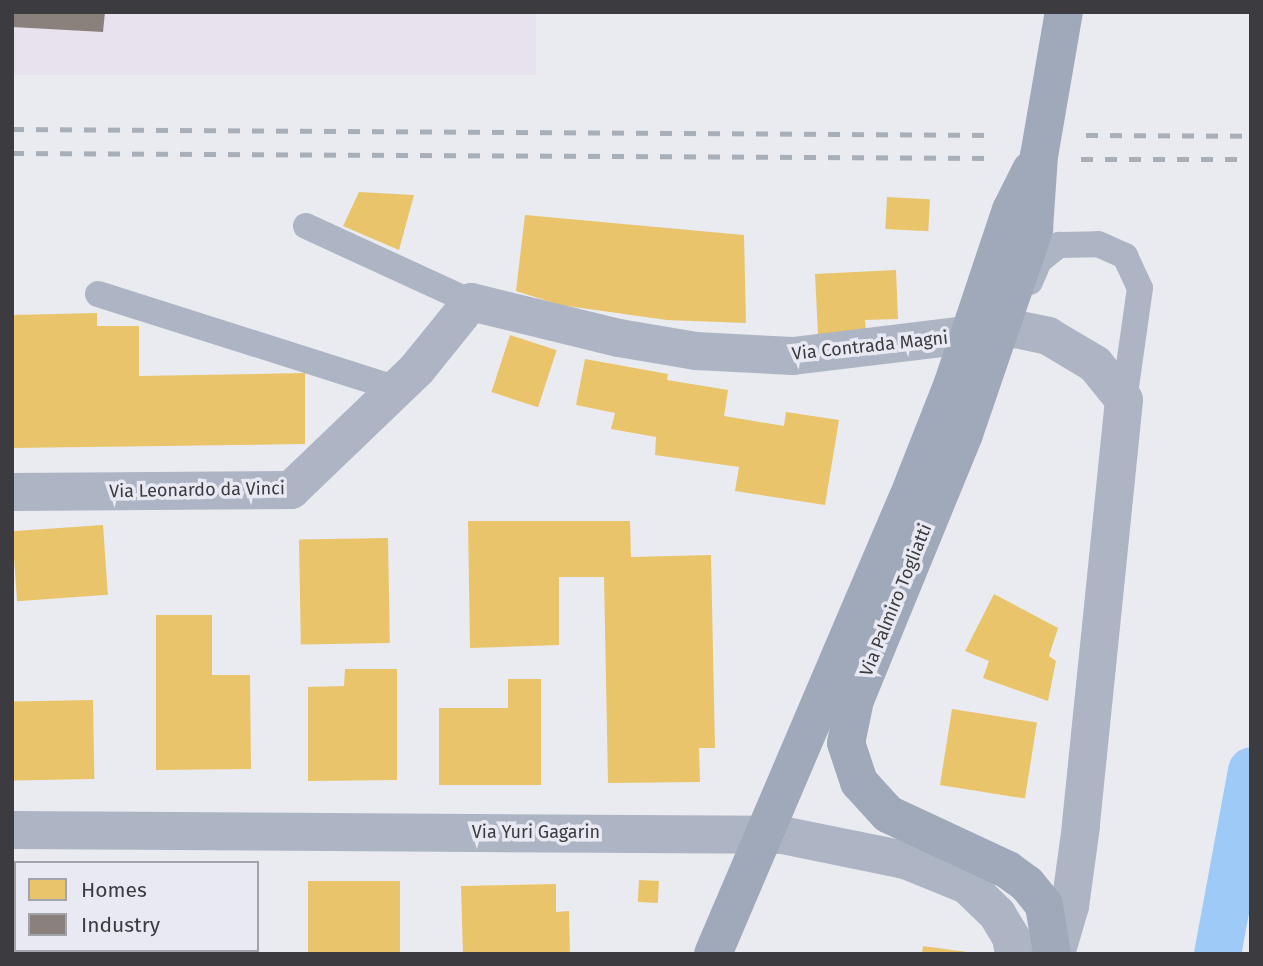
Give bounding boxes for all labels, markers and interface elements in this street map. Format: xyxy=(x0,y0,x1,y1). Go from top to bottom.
street label: Via Contrada Magni xyxy=(791,327,949,365)
street label: Via Leonardo da Vinci xyxy=(109,478,285,502)
street label: Via Palmiro Togliatti xyxy=(856,521,936,679)
street label: Via Yuri Gagarin xyxy=(472,821,600,843)
legend xyxy=(14,861,259,952)
text: Homes xyxy=(81,877,147,903)
text: Industry xyxy=(81,912,160,938)

